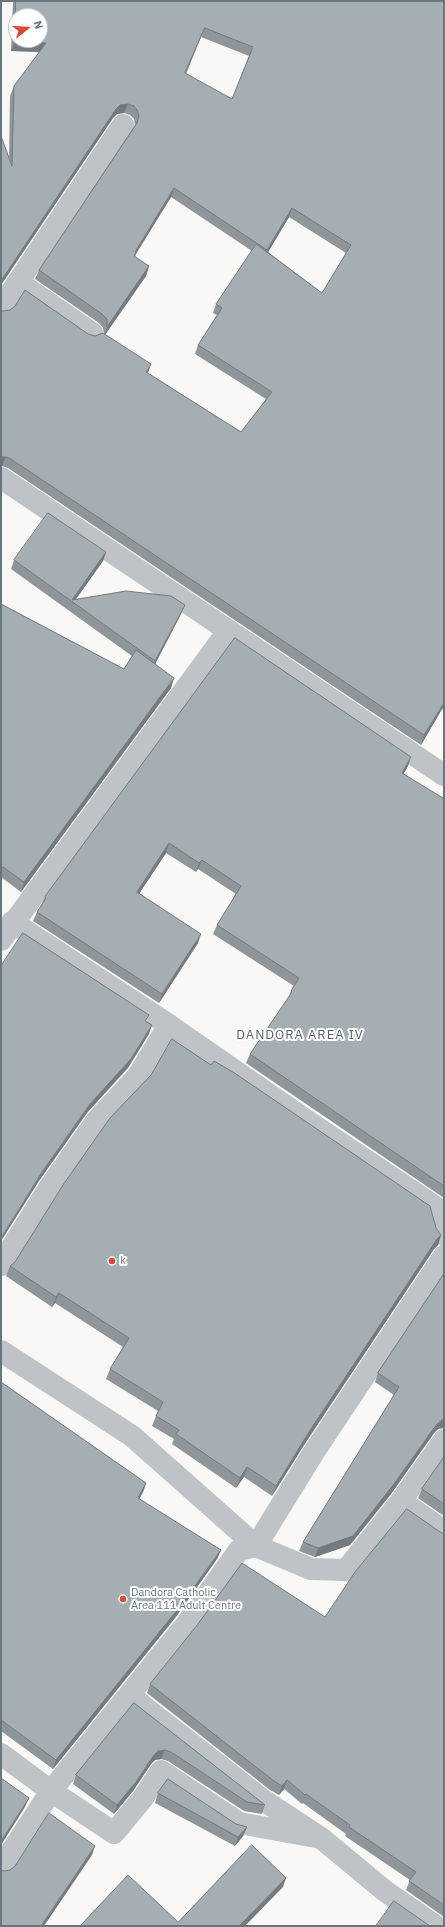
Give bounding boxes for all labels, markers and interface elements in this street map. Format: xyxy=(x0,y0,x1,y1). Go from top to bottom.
north arrow xyxy=(8,8,48,48)
text: N xyxy=(31,19,46,31)
district label: DANDORA AREA IV xyxy=(236,1027,364,1043)
place label: k xyxy=(120,1254,126,1268)
marker: k xyxy=(107,1256,117,1266)
place label: Dandora Catholic Area 111 Adult Centre xyxy=(131,1586,241,1612)
marker: Dandora Catholic Area 111 Adult Centre xyxy=(118,1594,128,1604)

